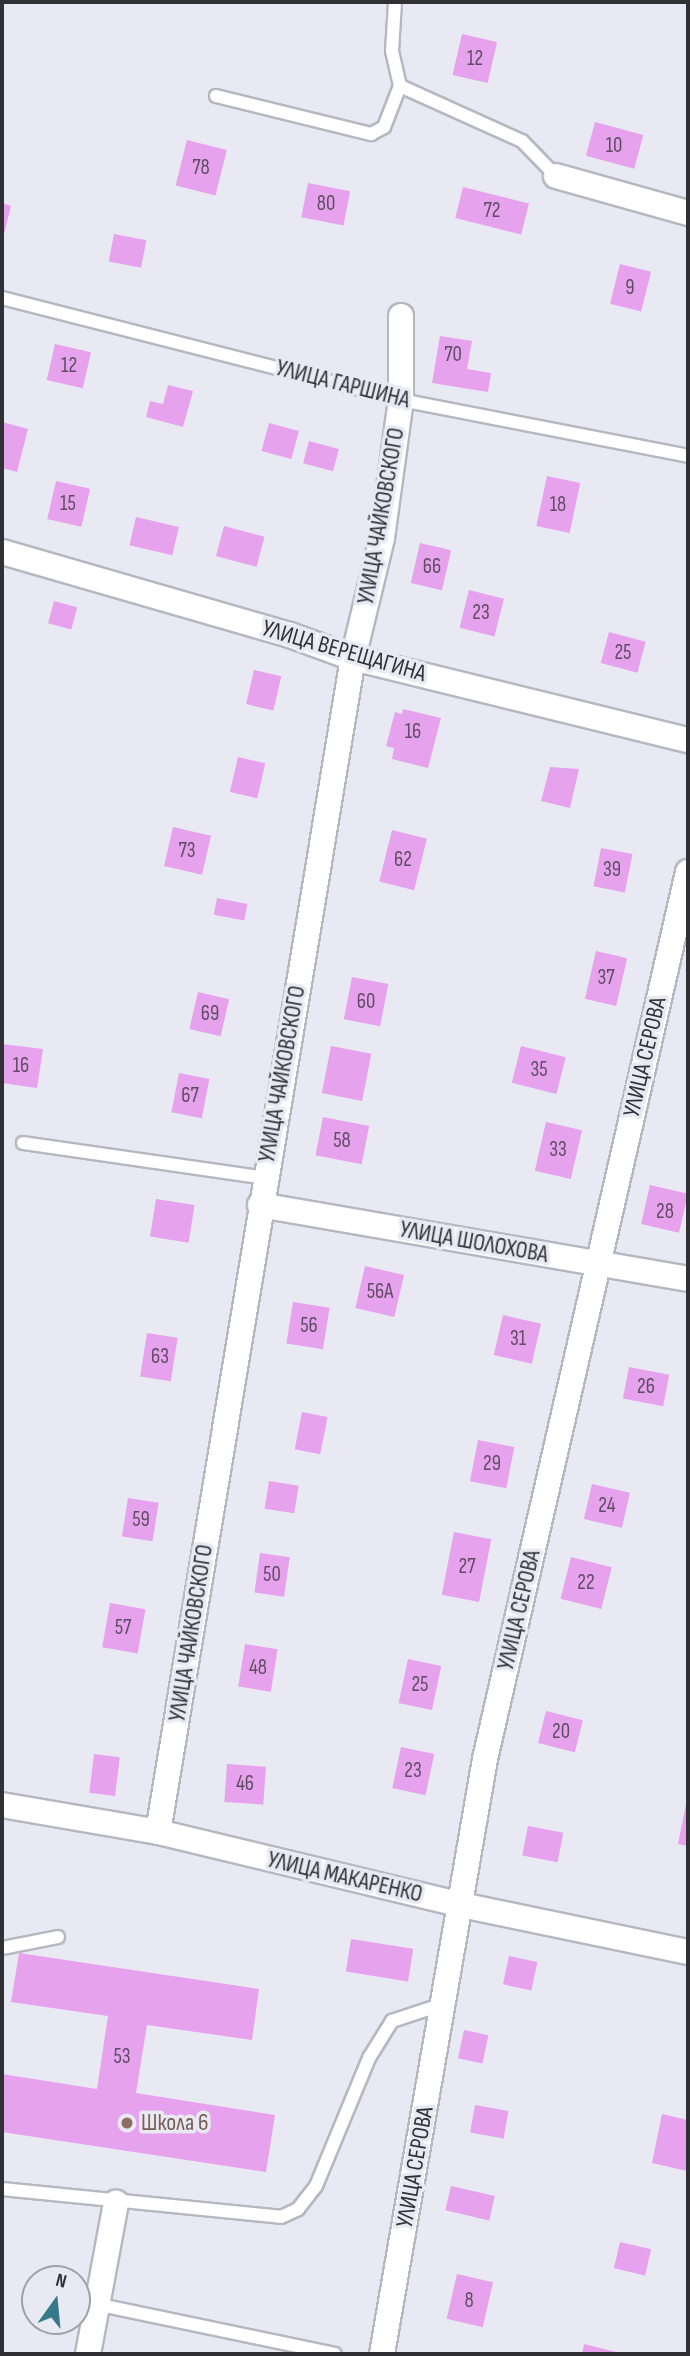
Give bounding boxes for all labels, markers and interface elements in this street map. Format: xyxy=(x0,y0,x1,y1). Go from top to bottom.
house number: 12 xyxy=(467,46,483,72)
house number: 10 xyxy=(606,133,622,159)
house number: 78 xyxy=(192,155,210,181)
house number: 80 xyxy=(317,191,335,217)
house number: 72 xyxy=(483,198,501,224)
house number: 9 xyxy=(625,275,635,301)
house number: 70 xyxy=(444,342,462,368)
house number: 12 xyxy=(61,353,77,379)
street label: УЛИЦА ГАРШИНА xyxy=(273,353,413,415)
street label: УЛИЦА ЧАЙКОВСКОГО xyxy=(351,425,411,607)
house number: 15 xyxy=(60,491,76,517)
house number: 18 xyxy=(550,492,566,518)
house number: 66 xyxy=(423,554,441,580)
house number: 23 xyxy=(472,600,490,626)
street label: УЛИЦА ВЕРЕЩАГИНА xyxy=(259,614,429,688)
house number: 25 xyxy=(614,640,632,666)
house number: 16 xyxy=(405,719,421,745)
house number: 73 xyxy=(178,838,196,864)
house number: 62 xyxy=(394,847,412,873)
house number: 39 xyxy=(603,857,621,883)
house number: 37 xyxy=(597,965,615,991)
street label: УЛИЦА ЧАЙКОВСКОГО xyxy=(252,983,312,1165)
house number: 60 xyxy=(357,989,375,1015)
street label: УЛИЦА СЕРОВА xyxy=(617,994,673,1120)
house number: 69 xyxy=(201,1001,219,1027)
house number: 16 xyxy=(13,1053,29,1079)
house number: 35 xyxy=(530,1057,548,1083)
house number: 67 xyxy=(181,1083,199,1109)
house number: 58 xyxy=(333,1128,351,1154)
house number: 33 xyxy=(549,1137,567,1163)
house number: 28 xyxy=(656,1199,674,1225)
street label: УЛИЦА ШОЛОХОВА xyxy=(398,1215,550,1269)
house number: 56А xyxy=(367,1279,393,1305)
house number: 56 xyxy=(300,1313,318,1339)
house number: 31 xyxy=(510,1326,526,1352)
house number: 63 xyxy=(151,1344,169,1370)
house number: 26 xyxy=(637,1374,655,1400)
house number: 29 xyxy=(483,1451,501,1477)
house number: 24 xyxy=(598,1493,616,1519)
house number: 59 xyxy=(132,1507,150,1533)
street label: УЛИЦА ЧАЙКОВСКОГО xyxy=(163,1542,219,1724)
street label: УЛИЦА СЕРОВА xyxy=(491,1547,547,1673)
house number: 27 xyxy=(458,1554,476,1580)
house number: 50 xyxy=(263,1562,281,1588)
house number: 22 xyxy=(577,1570,595,1596)
house number: 57 xyxy=(115,1615,131,1641)
house number: 48 xyxy=(249,1655,267,1681)
house number: 25 xyxy=(411,1672,429,1698)
house number: 20 xyxy=(552,1719,570,1745)
house number: 23 xyxy=(404,1758,422,1784)
house number: 46 xyxy=(236,1771,254,1797)
street label: УЛИЦА МАКАРЕНКО xyxy=(265,1845,425,1909)
house number: 53 xyxy=(113,2044,131,2070)
street label: УЛИЦА СЕРОВА xyxy=(390,2104,440,2230)
place label: Школа 6 xyxy=(141,2109,209,2137)
marker: Школа 6 xyxy=(119,2115,135,2131)
north arrow xyxy=(21,2265,91,2335)
text: N xyxy=(53,2269,69,2294)
house number: 8 xyxy=(464,2288,474,2314)

